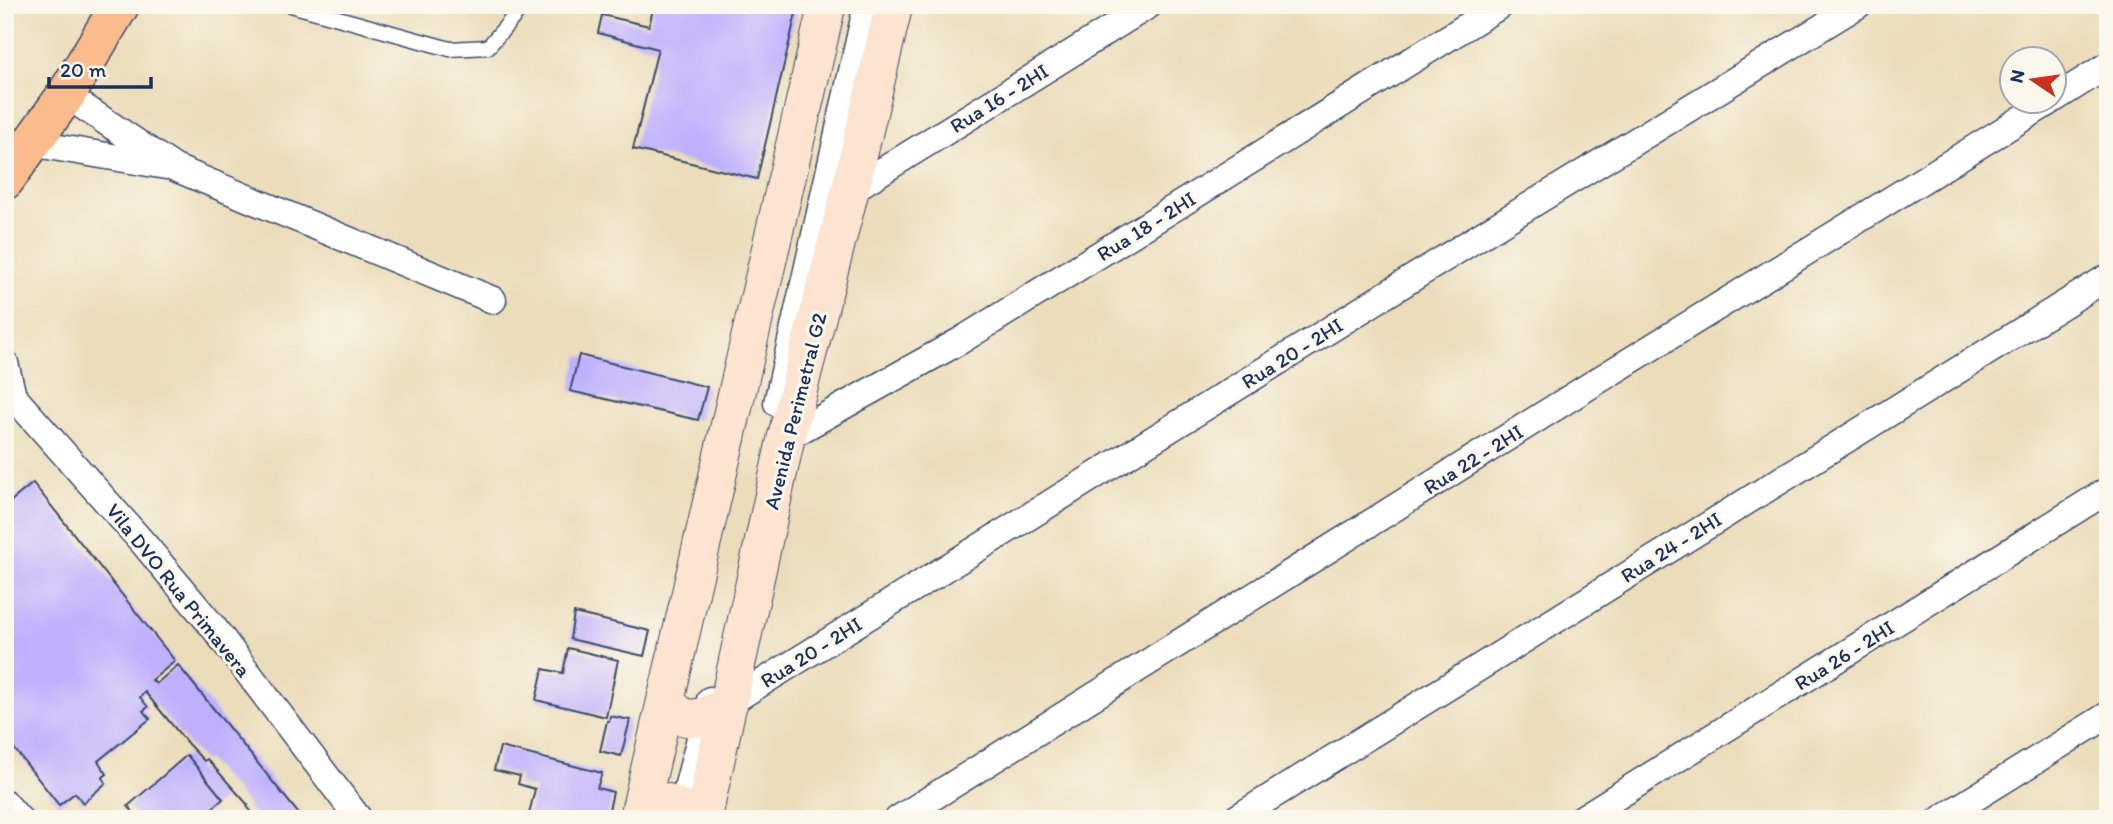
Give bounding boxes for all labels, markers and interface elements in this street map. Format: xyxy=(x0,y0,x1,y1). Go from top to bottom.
scale bar xyxy=(49,46,150,90)
north arrow xyxy=(1997,46,2068,116)
text: 20 m xyxy=(60,57,107,82)
street label: Rua 16 - 2HI xyxy=(945,58,1053,138)
text: N xyxy=(2004,67,2030,85)
street label: Rua 18 - 2HI xyxy=(1092,186,1200,266)
street label: Avenida Perimetral G2 xyxy=(758,310,832,512)
street label: Rua 20 - 2HI xyxy=(1237,312,1347,394)
street label: Rua 22 - 2HI xyxy=(1419,419,1527,499)
street label: Vila DVO Rua Primavera xyxy=(101,498,257,682)
street label: Rua 24 - 2HI xyxy=(1616,506,1726,588)
street label: Rua 20 - 2HI xyxy=(756,611,866,693)
street label: Rua 26 - 2HI xyxy=(1790,615,1898,695)

